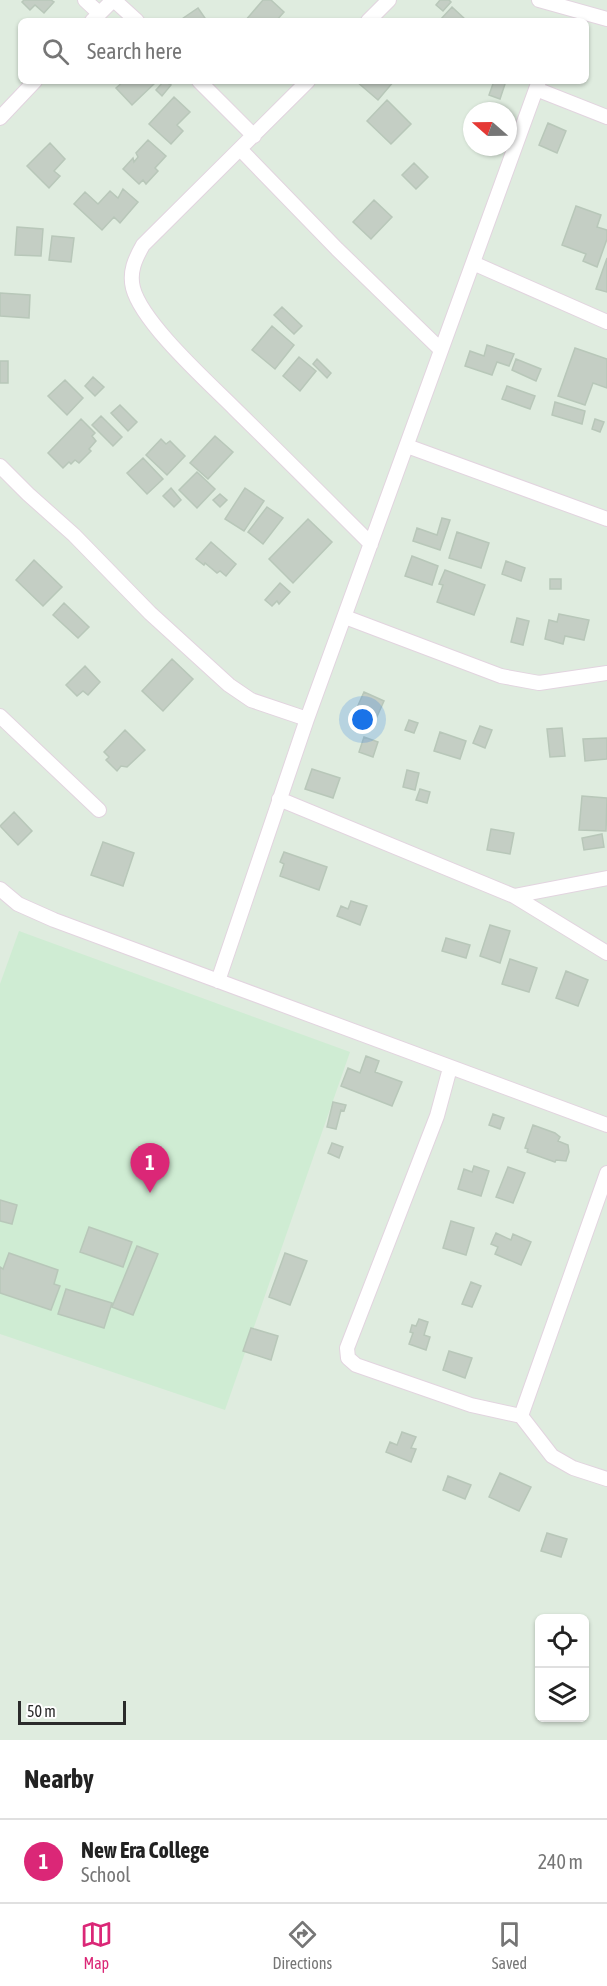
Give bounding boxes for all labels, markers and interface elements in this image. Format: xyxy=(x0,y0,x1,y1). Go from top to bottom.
search box xyxy=(18,18,589,84)
icon: search xyxy=(39,35,72,68)
text: Search here xyxy=(87,38,182,64)
north arrow xyxy=(463,102,517,156)
your location xyxy=(348,705,377,734)
pin: 1 xyxy=(130,1144,170,1193)
map controls xyxy=(535,1614,589,1722)
button: locate xyxy=(535,1614,589,1668)
button: layers xyxy=(535,1668,589,1722)
scale bar xyxy=(18,1698,126,1726)
text: 50 m xyxy=(27,1702,56,1720)
text: Nearby xyxy=(24,1764,94,1794)
text: New Era College xyxy=(81,1837,209,1863)
text: 1 xyxy=(39,1850,48,1873)
text: 240 m xyxy=(538,1850,583,1873)
text: School xyxy=(81,1863,131,1886)
tab: Map xyxy=(80,1918,113,1972)
tab: Directions xyxy=(272,1918,332,1972)
tab: Saved xyxy=(492,1918,527,1972)

